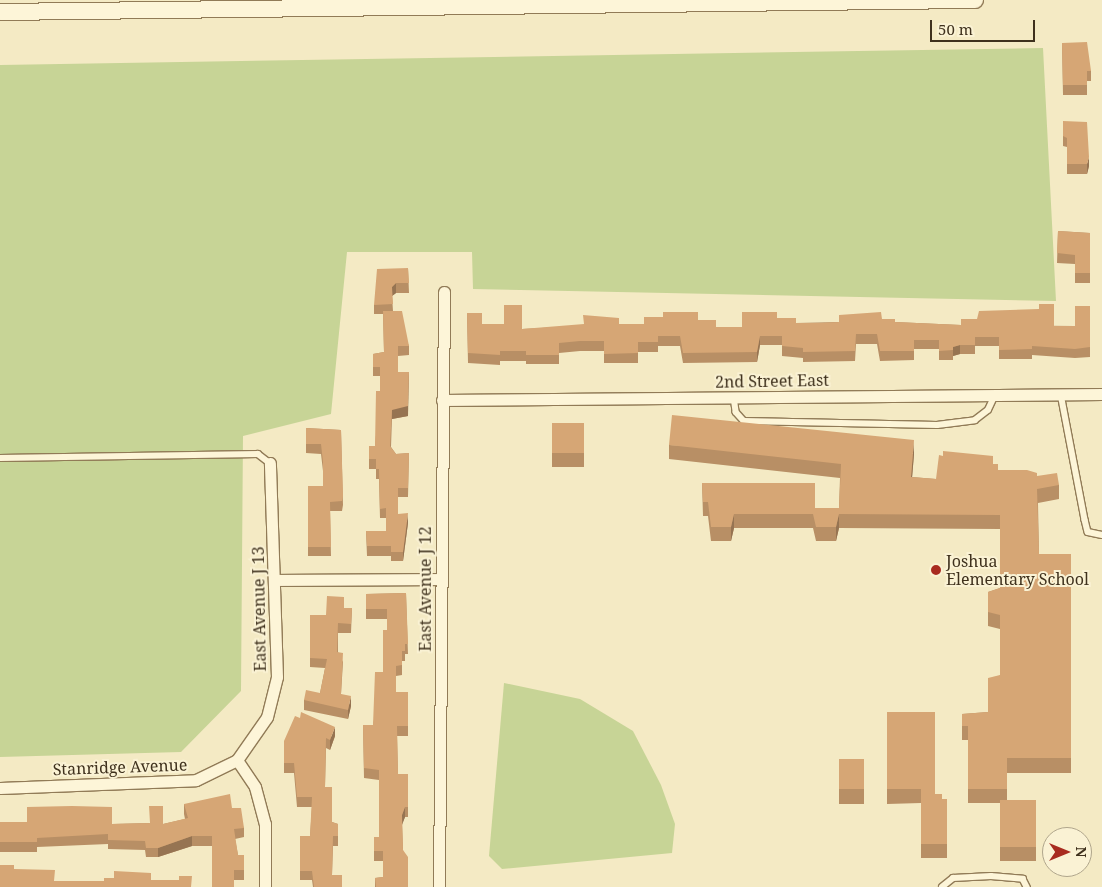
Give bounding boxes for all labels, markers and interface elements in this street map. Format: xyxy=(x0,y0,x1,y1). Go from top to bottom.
scale bar xyxy=(932,10,1037,42)
text: 50 m xyxy=(938,19,973,39)
street label: 2nd Street East xyxy=(715,370,829,392)
street label: East Avenue J 12 xyxy=(415,526,435,652)
street label: East Avenue J 13 xyxy=(248,546,270,672)
place label: Joshua Elementary School xyxy=(946,551,1089,589)
marker: Joshua Elementary School xyxy=(930,564,942,576)
street label: Stanridge Avenue xyxy=(52,755,188,779)
north arrow xyxy=(1042,827,1092,877)
text: N xyxy=(1072,846,1091,858)

